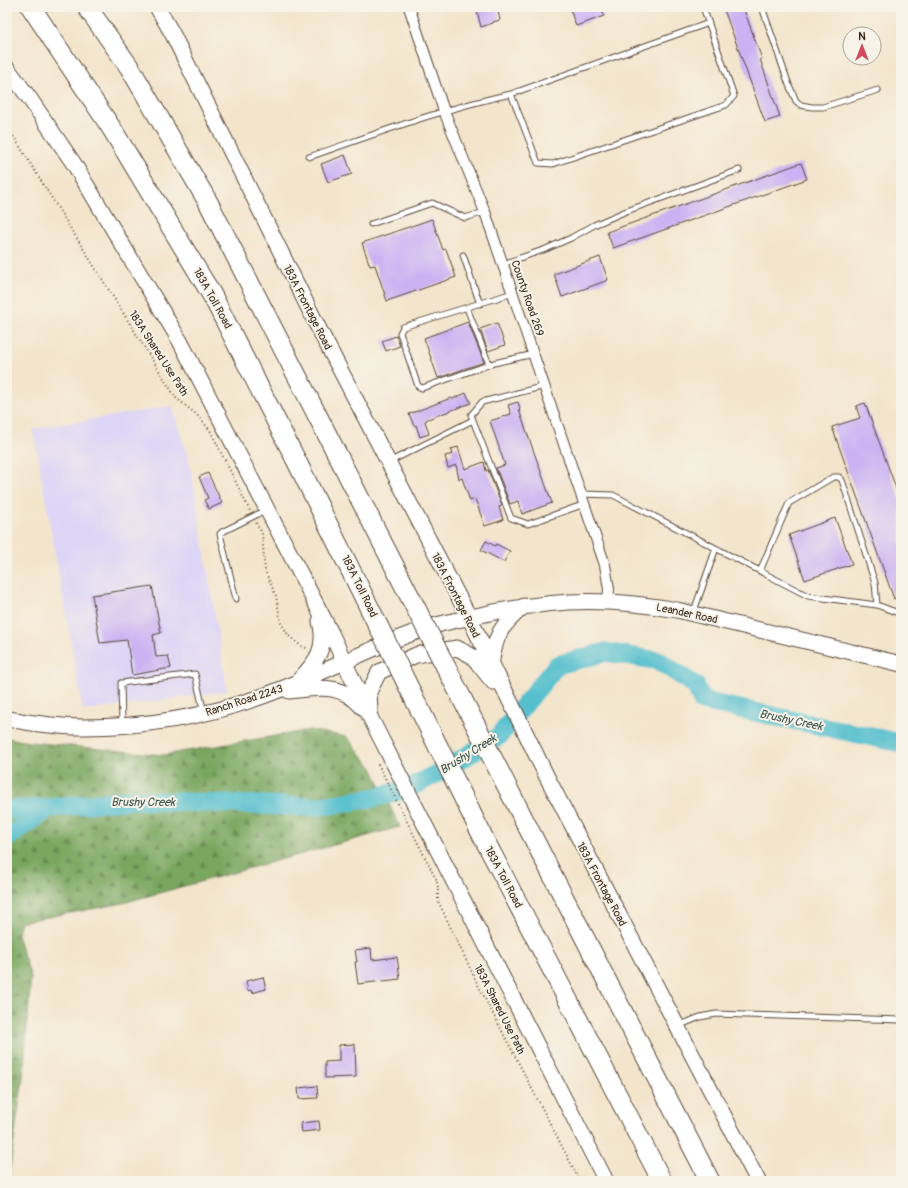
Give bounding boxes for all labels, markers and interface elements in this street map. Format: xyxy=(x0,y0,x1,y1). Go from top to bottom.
north arrow xyxy=(842,26,882,66)
text: N xyxy=(858,30,866,43)
street label: County Road 269 xyxy=(508,259,547,338)
street label: 183A Frontage Road xyxy=(281,263,335,352)
street label: 183A Toll Road xyxy=(191,266,235,331)
street label: 183A Shared Use Path xyxy=(126,308,191,398)
street label: 183A Frontage Road xyxy=(429,551,483,640)
street label: 183A Toll Road xyxy=(339,553,380,619)
street label: Leander Road xyxy=(655,601,719,626)
street label: Ranch Road 2243 xyxy=(204,682,284,719)
water label: Brushy Creek xyxy=(758,706,825,735)
water label: Brushy Creek xyxy=(437,731,500,778)
water label: Brushy Creek xyxy=(111,795,176,810)
street label: 183A Frontage Road xyxy=(574,840,629,929)
street label: 183A Toll Road xyxy=(482,844,525,910)
street label: 183A Shared Use Path xyxy=(471,962,528,1056)

